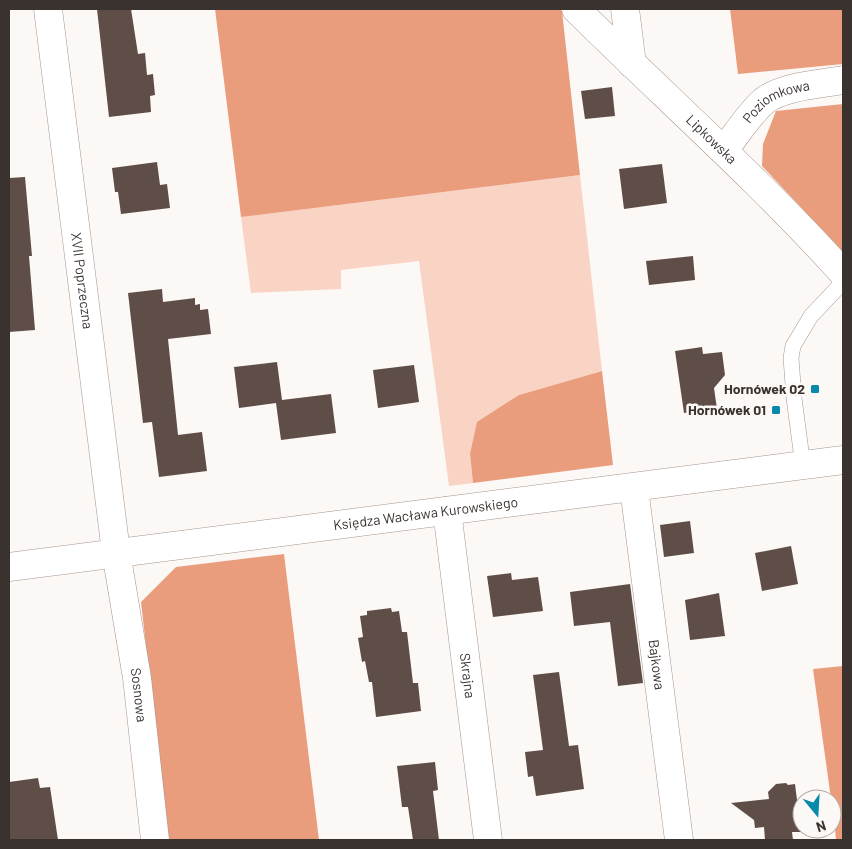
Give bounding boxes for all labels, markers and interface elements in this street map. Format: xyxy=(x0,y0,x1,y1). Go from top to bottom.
street label: Poziomkowa xyxy=(739,76,811,126)
street label: Lipkowska xyxy=(683,111,741,167)
street label: XVII Poprzeczna xyxy=(68,232,97,330)
place label: Hornówek 02 xyxy=(724,380,805,397)
marker: Hornówek 02 xyxy=(809,383,821,395)
place label: Hornówek 01 xyxy=(688,401,766,418)
marker: Hornówek 01 xyxy=(770,404,782,416)
street label: Księdza Wacława Kurowskiego xyxy=(332,493,519,533)
street label: Bajkowa xyxy=(645,638,669,691)
street label: Skrajna xyxy=(457,652,479,699)
street label: Sosnowa xyxy=(127,666,151,723)
north arrow xyxy=(792,789,842,839)
text: N xyxy=(814,817,828,836)

